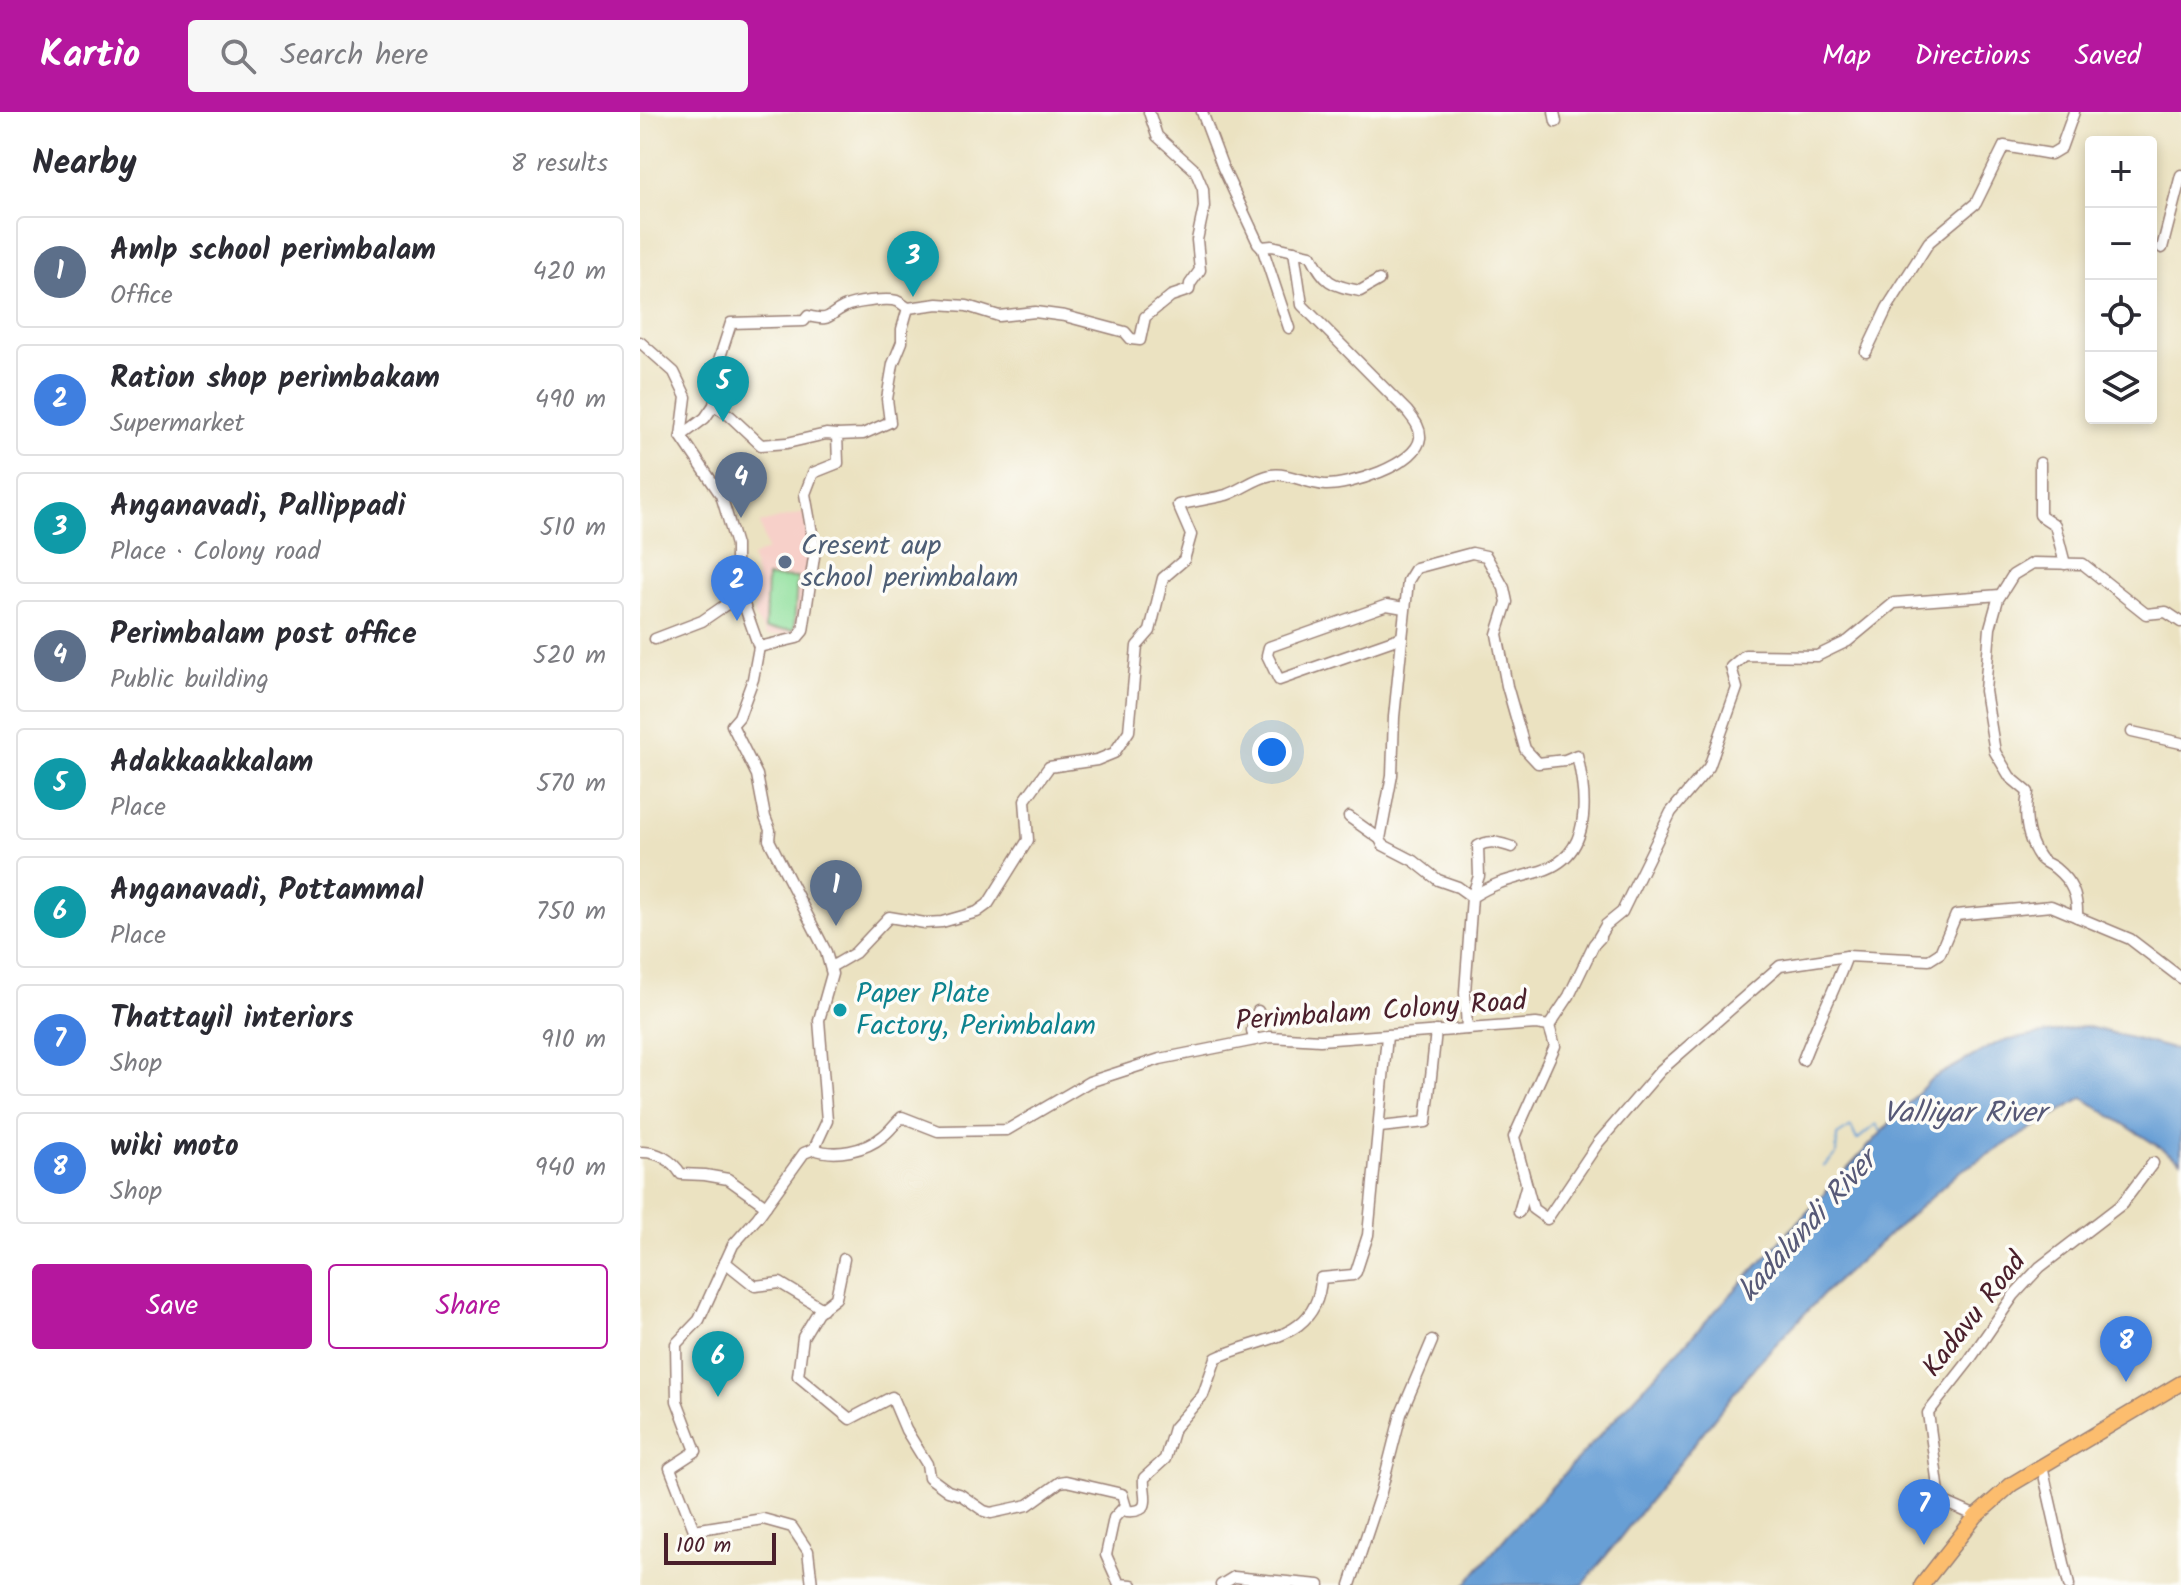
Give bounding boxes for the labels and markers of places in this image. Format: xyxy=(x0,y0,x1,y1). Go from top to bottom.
pin: 3 xyxy=(887,231,939,297)
pin: 5 xyxy=(697,356,749,422)
pin: 4 xyxy=(715,452,767,518)
place label: Cresent aup school perimbalam xyxy=(801,524,1018,601)
marker: Cresent aup school perimbalam xyxy=(776,553,794,571)
pin: 2 xyxy=(711,555,763,621)
pin: 1 xyxy=(810,860,862,926)
place label: Paper Plate Factory, Perimbalam xyxy=(856,972,1096,1049)
marker: Paper Plate Factory, Perimbalam xyxy=(831,1001,849,1019)
pin: 8 xyxy=(2100,1316,2152,1382)
pin: 6 xyxy=(692,1331,744,1397)
pin: 7 xyxy=(1898,1479,1950,1545)

